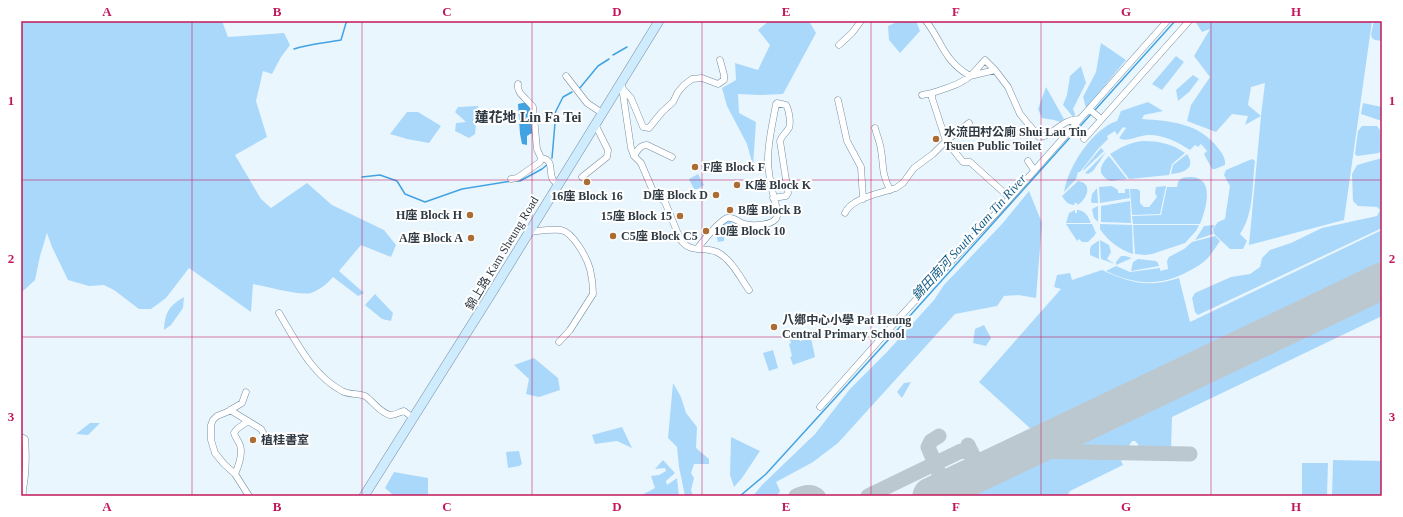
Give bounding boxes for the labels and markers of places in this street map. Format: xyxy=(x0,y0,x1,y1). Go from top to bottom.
place label: 水流田村公廁 Shui Lau Tin Tsuen Public Toilet xyxy=(944,125,1087,153)
marker: 水流田村公廁 Shui Lau Tin Tsuen Public Toilet xyxy=(931,134,941,144)
place label: F座 Block F xyxy=(703,160,765,174)
marker: F座 Block F xyxy=(690,162,700,172)
marker: 16座 Block 16 xyxy=(582,177,592,187)
place label: K座 Block K xyxy=(745,178,812,192)
marker: K座 Block K xyxy=(732,180,742,190)
place label: D座 Block D xyxy=(643,188,708,202)
place label: 16座 Block 16 xyxy=(551,189,623,203)
marker: D座 Block D xyxy=(711,190,721,200)
place label: B座 Block B xyxy=(738,203,801,217)
marker: B座 Block B xyxy=(725,205,735,215)
place label: H座 Block H xyxy=(396,208,463,222)
place label: 15座 Block 15 xyxy=(601,209,672,223)
marker: H座 Block H xyxy=(465,210,475,220)
marker: 15座 Block 15 xyxy=(675,211,685,221)
place label: 10座 Block 10 xyxy=(714,224,785,238)
marker: 10座 Block 10 xyxy=(701,226,711,236)
place label: C5座 Block C5 xyxy=(621,229,698,243)
place label: A座 Block A xyxy=(399,231,463,245)
marker: C5座 Block C5 xyxy=(608,231,618,241)
marker: A座 Block A xyxy=(466,233,476,243)
place label: 八鄉中心小學 Pat Heung Central Primary School xyxy=(782,313,911,341)
marker: 八鄉中心小學 Pat Heung Central Primary School xyxy=(769,322,779,332)
place label: 植桂書室 xyxy=(261,433,309,447)
marker: 植桂書室 xyxy=(248,435,258,445)

